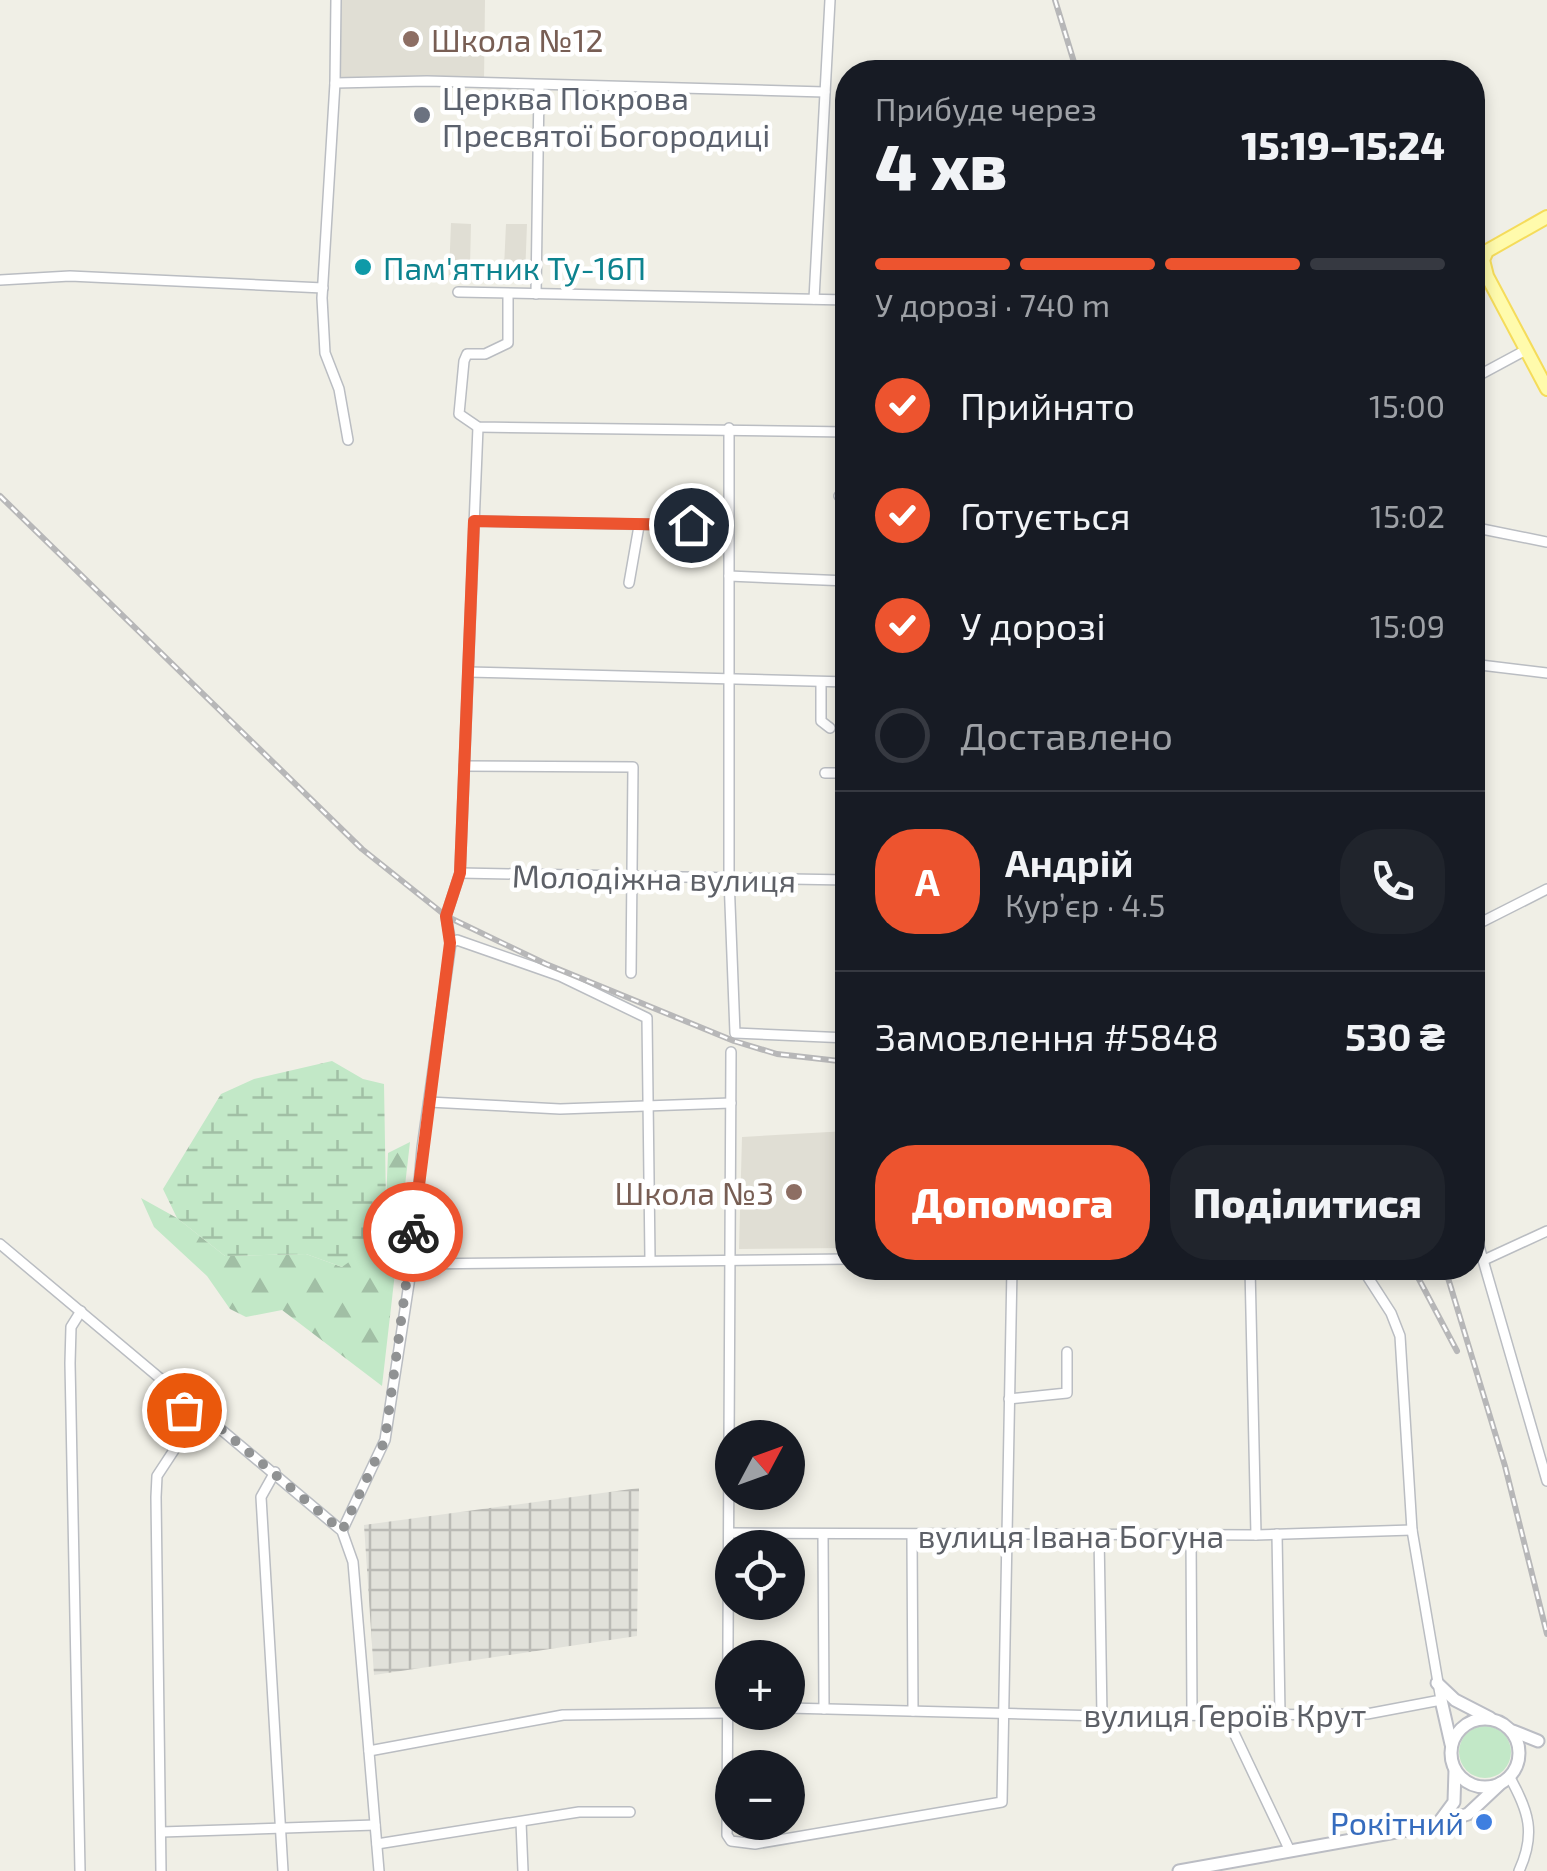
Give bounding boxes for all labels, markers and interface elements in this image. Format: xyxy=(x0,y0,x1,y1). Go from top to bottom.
place label: Школа №12 xyxy=(431,20,603,58)
marker: Школа №12 xyxy=(400,28,422,50)
place label: Церква Покрова Пресвятої Богородиці xyxy=(442,78,770,153)
text: Прибуде через xyxy=(875,89,1097,127)
marker: Церква Покрова Пресвятої Богородиці xyxy=(411,104,433,126)
text: 15:19–15:24 xyxy=(1241,122,1445,168)
text: 4 хв xyxy=(875,125,1007,203)
place label: Пам'ятник Ту-16П xyxy=(383,248,646,287)
marker: Пам'ятник Ту-16П xyxy=(352,256,374,278)
text: У дорозі · 740 m xyxy=(875,285,1110,323)
icon: check xyxy=(875,378,930,433)
text: Прийнято xyxy=(960,382,1135,428)
text: 15:00 xyxy=(1369,386,1445,424)
pin xyxy=(649,483,734,568)
icon: check xyxy=(875,488,930,543)
text: Готується xyxy=(960,492,1131,538)
text: 15:02 xyxy=(1370,496,1445,534)
icon: home xyxy=(664,498,719,553)
icon: check xyxy=(875,598,930,653)
text: У дорозі xyxy=(960,602,1106,648)
text: 15:09 xyxy=(1370,606,1445,644)
text: Доставлено xyxy=(960,712,1173,758)
button: phone xyxy=(1340,829,1445,934)
text: Андрій xyxy=(1005,839,1133,885)
street label: Молодіжна вулиця xyxy=(512,856,796,899)
text: А xyxy=(915,858,940,904)
text: Кур’єр · 4.5 xyxy=(1005,885,1165,923)
text: Замовлення #5848 xyxy=(875,1013,1219,1059)
text: 530 ₴ xyxy=(1345,1013,1445,1059)
button: Допомога xyxy=(875,1145,1150,1260)
button: Поділитися xyxy=(1170,1145,1445,1260)
place label: Школа №3 xyxy=(614,1173,774,1211)
marker: Школа №3 xyxy=(783,1181,805,1203)
courier xyxy=(363,1182,463,1282)
icon: bike xyxy=(386,1205,441,1260)
pin xyxy=(142,1368,227,1453)
icon: bag xyxy=(157,1383,212,1438)
north arrow xyxy=(715,1420,805,1510)
map controls xyxy=(715,1420,805,1840)
street label: вулиця Івана Богуна xyxy=(918,1516,1224,1555)
button: locate xyxy=(715,1530,805,1620)
button: + xyxy=(715,1640,805,1730)
street label: вулиця Героїв Крут xyxy=(1084,1695,1366,1734)
button: − xyxy=(715,1750,805,1840)
place label: Рокітний xyxy=(1330,1803,1464,1841)
marker: Рокітний xyxy=(1473,1811,1495,1833)

